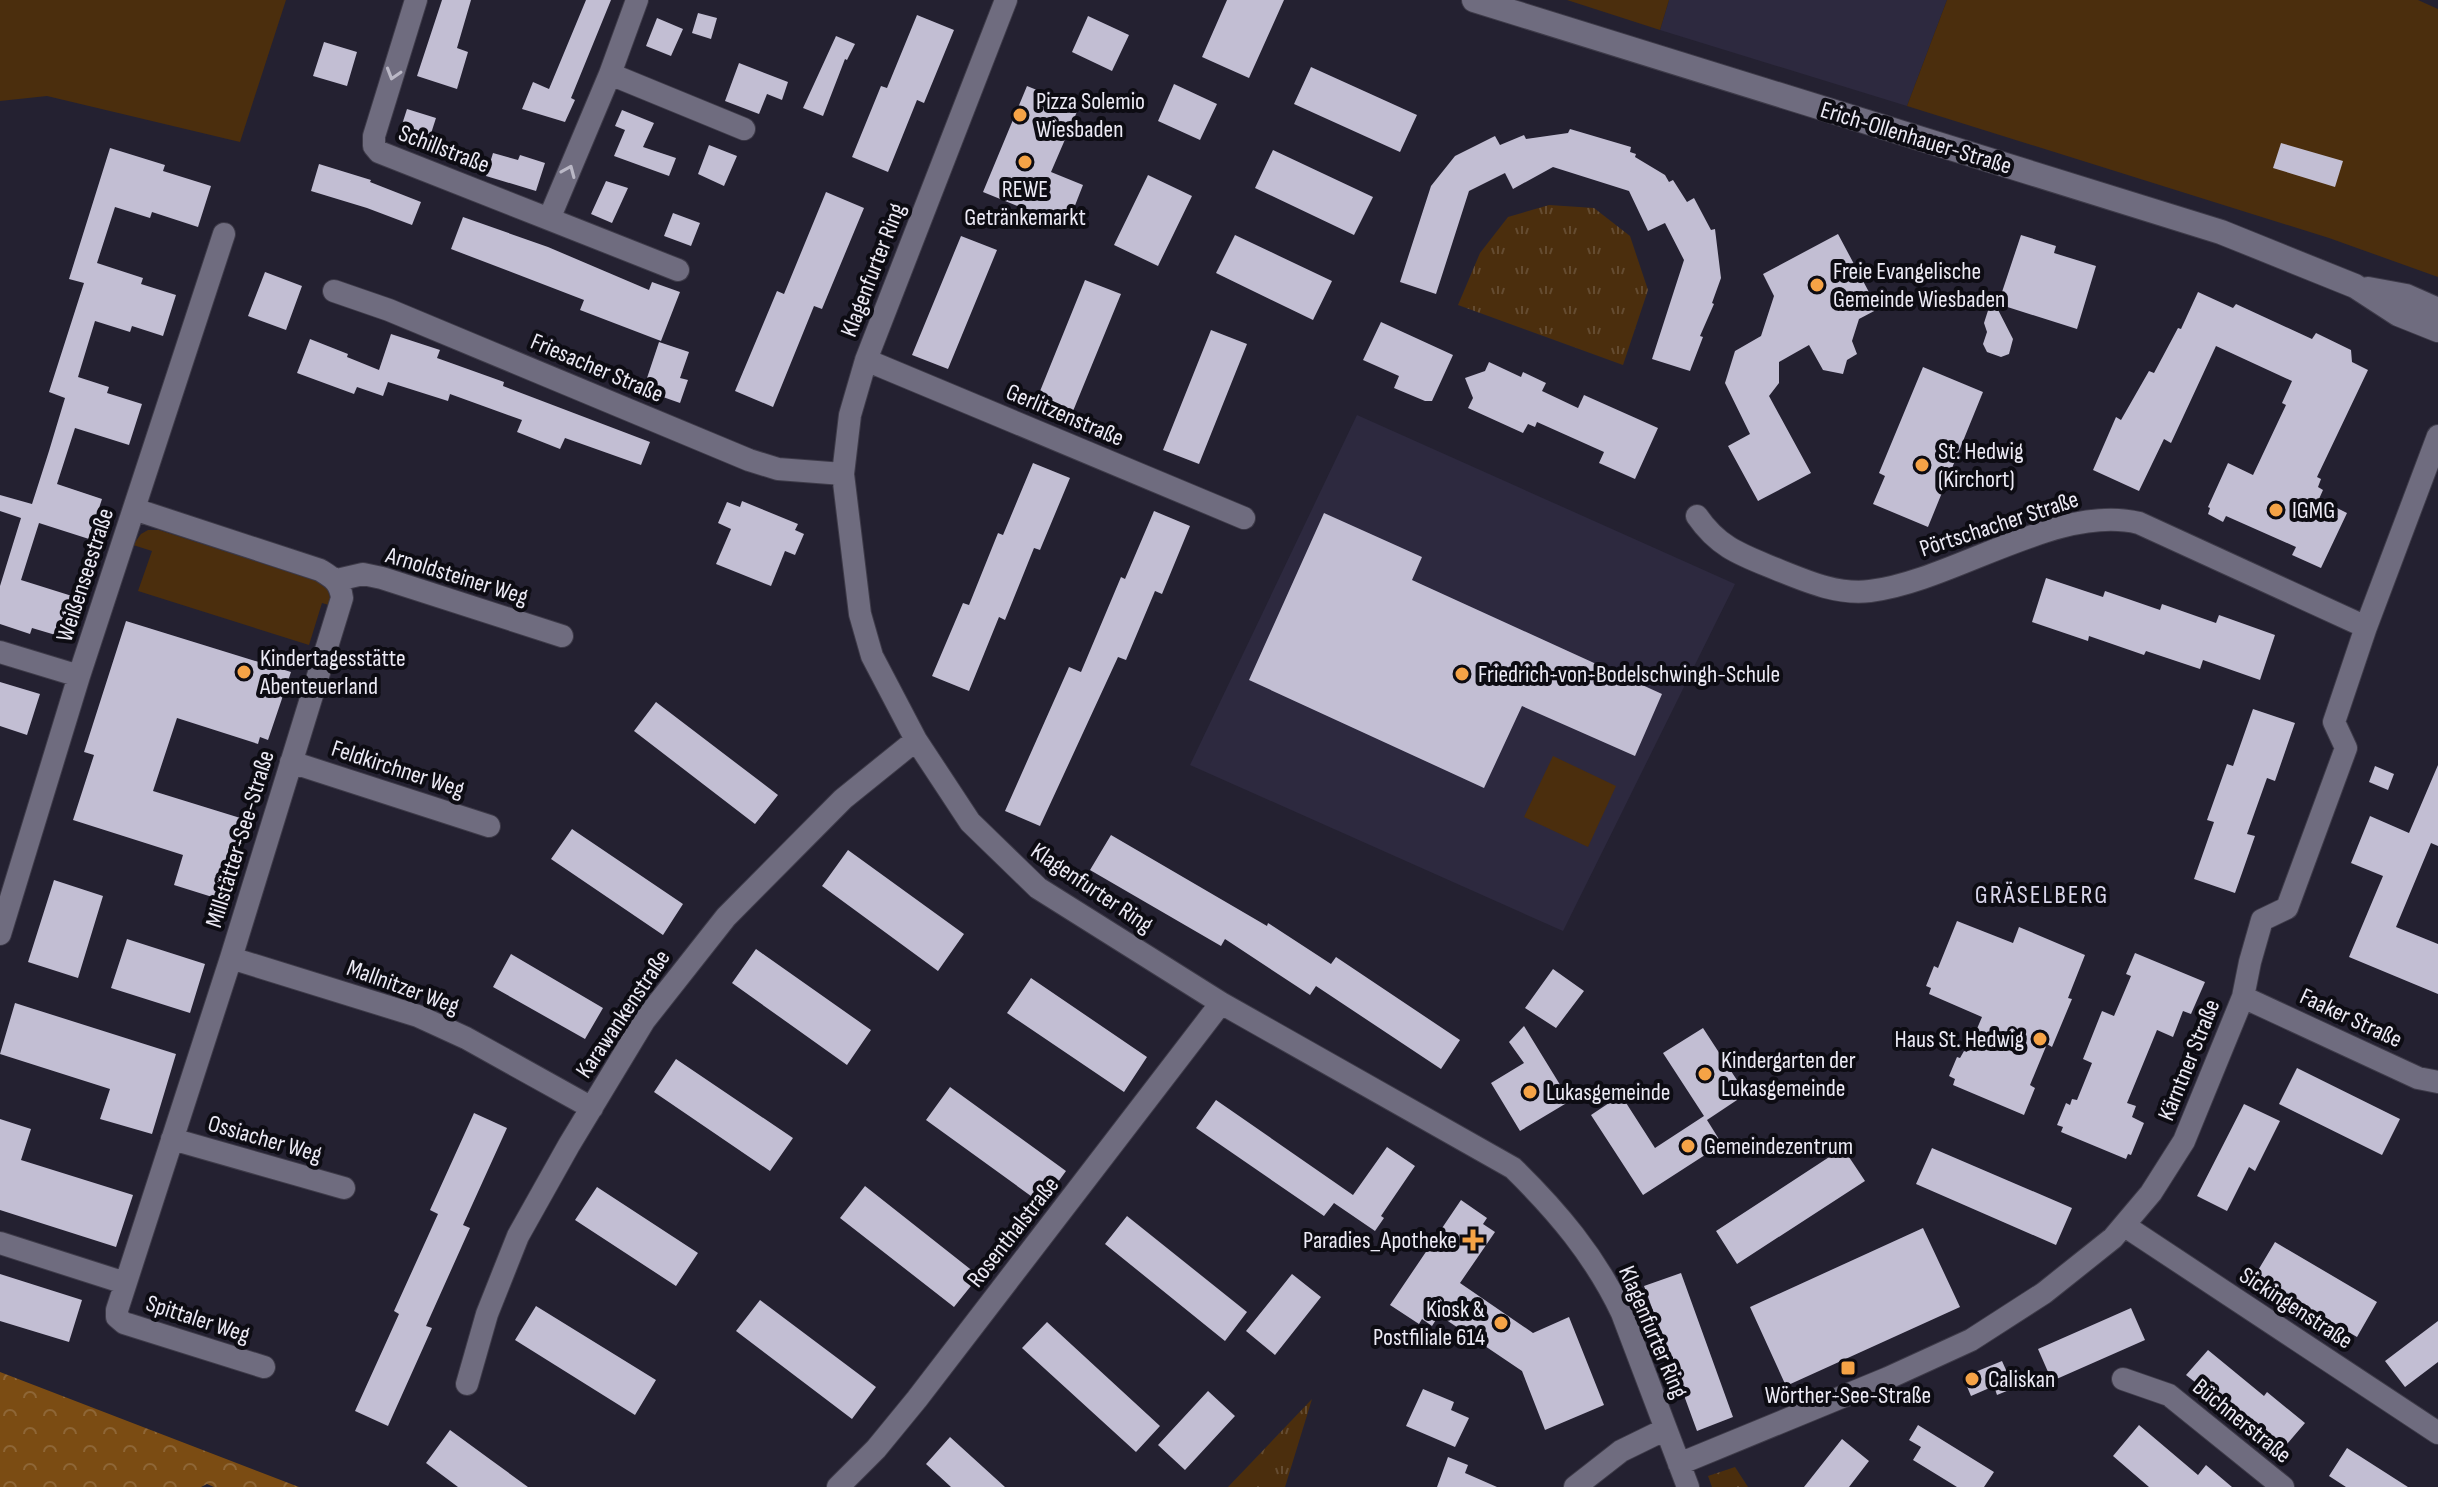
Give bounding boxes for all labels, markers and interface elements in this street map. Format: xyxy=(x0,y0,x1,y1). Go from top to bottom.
one-way arrow xyxy=(386,67,402,81)
place label: Pizza Solemio Wiesbaden xyxy=(1036,87,1145,144)
street label: Erich-Ollenhauer-Straße xyxy=(1817,95,2015,181)
marker: Pizza Solemio Wiesbaden xyxy=(1011,106,1029,124)
street label: Schillstraße xyxy=(394,118,494,180)
marker: REWE Getränkemarkt xyxy=(1016,153,1034,171)
one-way arrow xyxy=(559,165,576,179)
place label: REWE Getränkemarkt xyxy=(964,175,1086,232)
street label: Klagenfurter Ring xyxy=(834,199,912,341)
place label: Freie Evangelische Gemeinde Wiesbaden xyxy=(1833,257,2005,314)
marker: Freie Evangelische Gemeinde Wiesbaden xyxy=(1808,276,1826,294)
street label: Friesacher Straße xyxy=(526,327,668,409)
street label: Gerlitzenstraße xyxy=(1002,377,1128,453)
place label: St. Hedwig (Kirchort) xyxy=(1938,437,2024,494)
marker: St. Hedwig (Kirchort) xyxy=(1913,456,1931,474)
street label: Pörtschacher Straße xyxy=(1916,485,2082,563)
place label: IGMG xyxy=(2292,496,2335,525)
marker: IGMG xyxy=(2267,501,2285,519)
street label: Weißenseestraße xyxy=(50,505,120,645)
street label: Arnoldsteiner Weg xyxy=(381,540,532,611)
place label: Kindertagesstätte Abenteuerland xyxy=(259,644,406,701)
place label: Friedrich-von-Bodelschwingh-Schule xyxy=(1478,660,1780,689)
marker: Kindertagesstätte Abenteuerland xyxy=(235,663,253,681)
marker: Friedrich-von-Bodelschwingh-Schule xyxy=(1453,665,1471,683)
street label: Feldkirchner Weg xyxy=(328,734,468,804)
street label: Millstätter-See-Straße xyxy=(199,747,281,931)
street label: Klagenfurter Ring xyxy=(1025,837,1159,939)
district label: GRÄSELBERG xyxy=(1975,880,2109,911)
street label: Karawankenstraße xyxy=(569,944,677,1084)
street label: Mallnitzer Weg xyxy=(343,953,463,1021)
street label: Faaker Straße xyxy=(2295,982,2407,1054)
street label: Kärntner Straße xyxy=(2152,995,2226,1125)
place label: Haus St. Hedwig xyxy=(1895,1025,2024,1054)
marker: Haus St. Hedwig xyxy=(2031,1030,2049,1048)
place label: Kindergarten der Lukasgemeinde xyxy=(1721,1046,1856,1103)
marker: Kindergarten der Lukasgemeinde xyxy=(1696,1065,1714,1083)
place label: Lukasgemeinde xyxy=(1546,1078,1670,1107)
marker: Lukasgemeinde xyxy=(1521,1083,1539,1101)
street label: Ossiacher Weg xyxy=(205,1109,325,1169)
place label: Gemeindezentrum xyxy=(1704,1132,1853,1161)
marker: Gemeindezentrum xyxy=(1679,1137,1697,1155)
street label: Rosenthalstraße xyxy=(961,1171,1065,1293)
place label: Paradies_Apotheke xyxy=(1303,1226,1457,1255)
marker: Paradies_Apotheke xyxy=(1464,1231,1482,1249)
street label: Klagenfurter Ring xyxy=(1612,1261,1694,1403)
street label: Sickingenstraße xyxy=(2234,1261,2358,1355)
street label: Spittaler Weg xyxy=(142,1289,254,1349)
place label: Kiosk & Postfiliale 614 xyxy=(1373,1295,1485,1352)
marker: Kiosk & Postfiliale 614 xyxy=(1492,1314,1510,1332)
marker: Wörther-See-Straße xyxy=(1839,1359,1857,1377)
place label: Caliskan xyxy=(1988,1365,2055,1394)
marker: Caliskan xyxy=(1963,1370,1981,1388)
street label: Büchnerstraße xyxy=(2187,1372,2297,1470)
place label: Wörther-See-Straße xyxy=(1765,1381,1931,1410)

